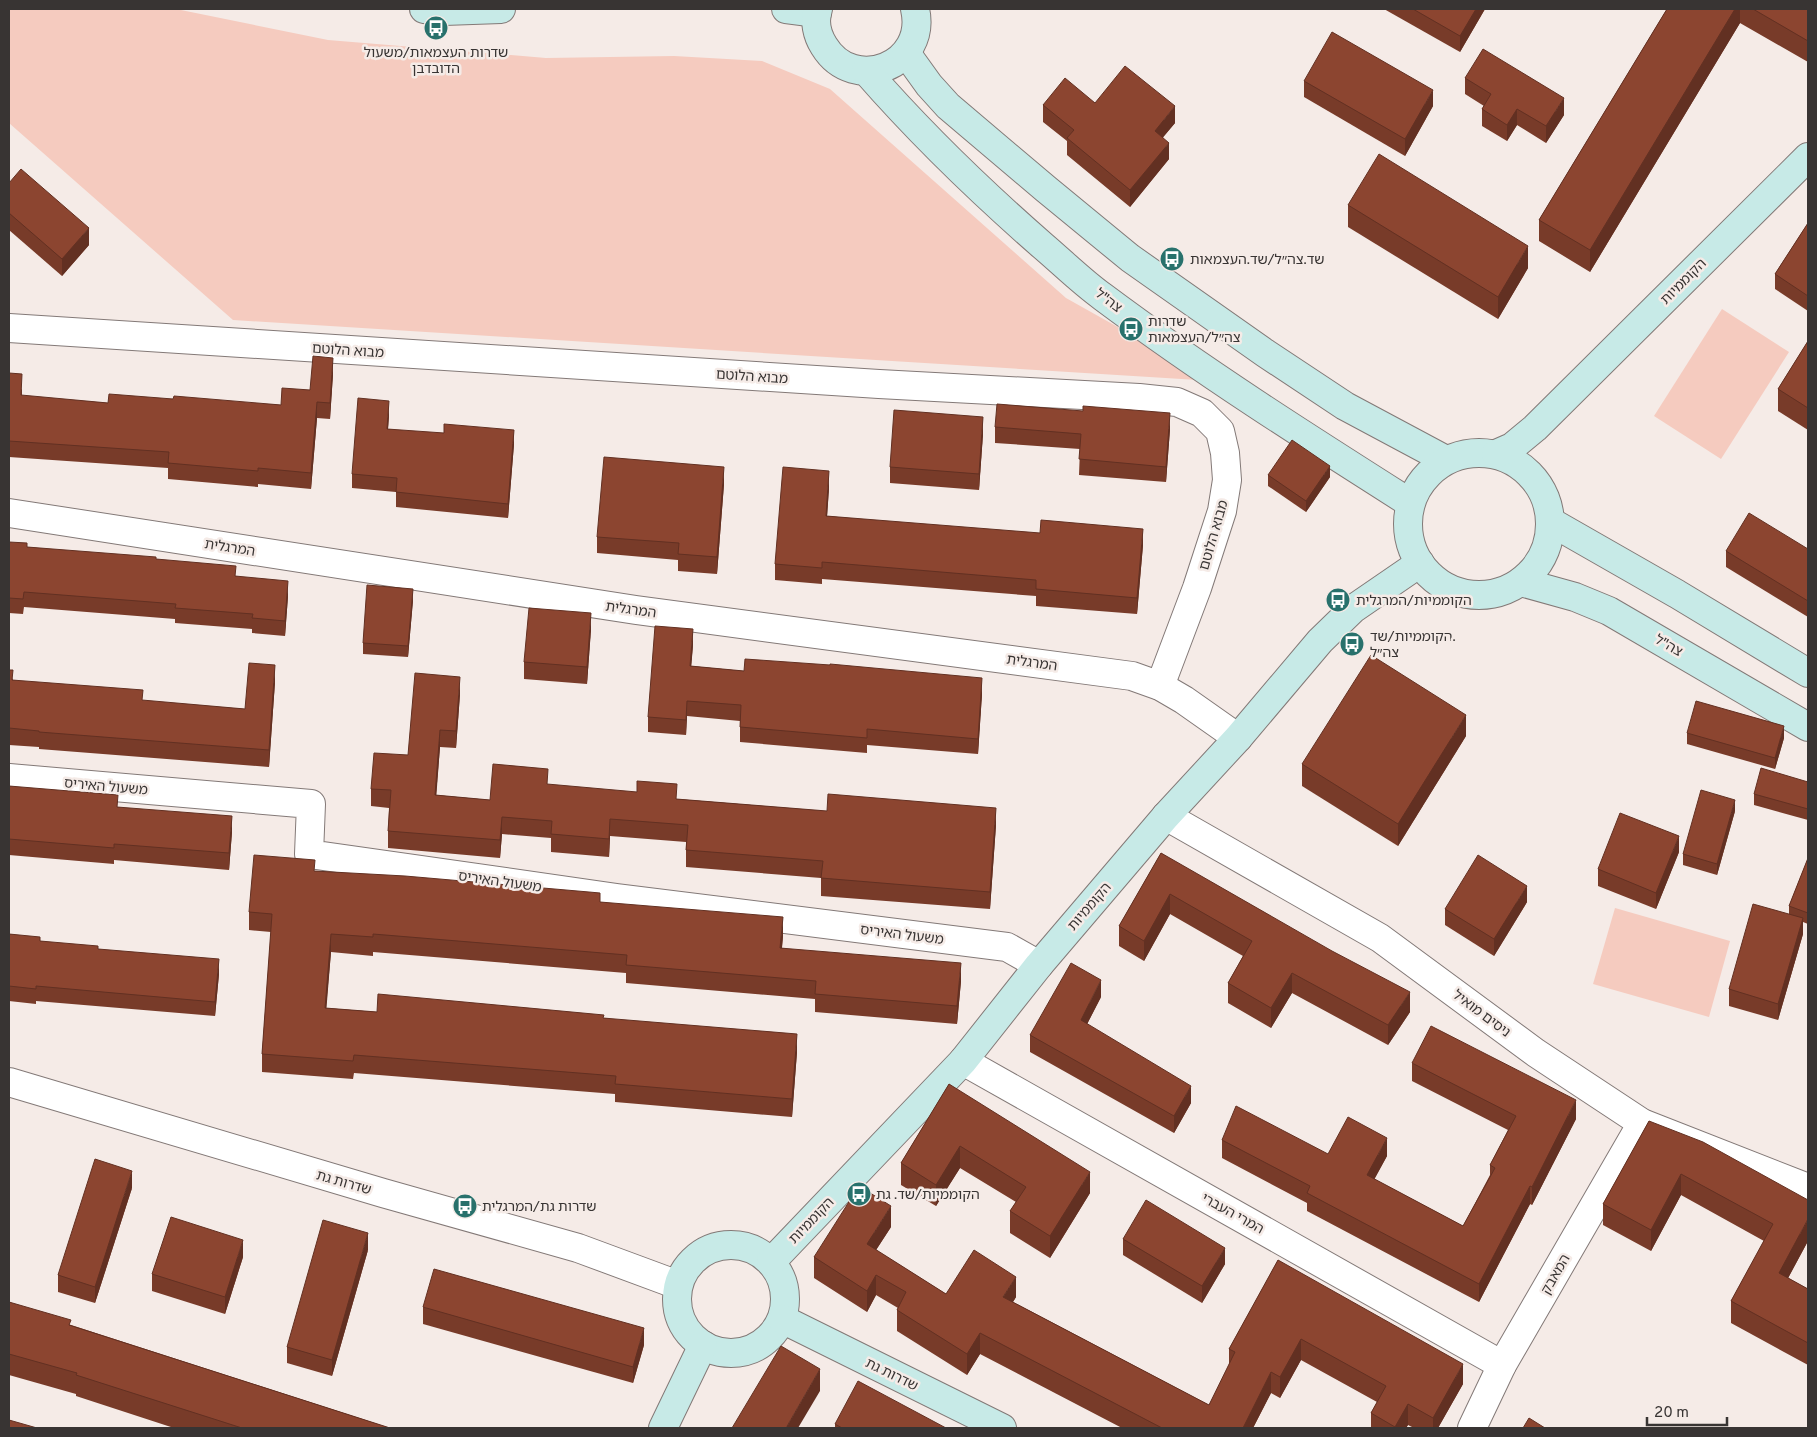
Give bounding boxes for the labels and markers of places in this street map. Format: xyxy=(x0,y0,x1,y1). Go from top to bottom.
bus stop icon: שדרות העצמאות/משעול הדובדבן xyxy=(423,15,449,41)
place label: שדרות העצמאות/משעול הדובדבן xyxy=(364,45,508,78)
bus stop icon: שד.צה״ל/שד.העצמאות xyxy=(1159,246,1185,272)
place label: שד.צה״ל/שד.העצמאות xyxy=(1190,252,1325,269)
place label: שדרות צה״ל/העצמאות xyxy=(1148,314,1241,347)
bus stop icon: שדרות צה״ל/העצמאות xyxy=(1118,316,1144,342)
bus stop icon: הקוממיות/המרגלית xyxy=(1325,587,1351,613)
place label: הקוממיות/המרגלית xyxy=(1356,593,1472,610)
place label: הקוממיות/שד. צה״ל xyxy=(1370,629,1456,662)
bus stop icon: הקוממיות/שד. צה״ל xyxy=(1339,631,1365,657)
bus stop icon: הקוממיות/שד. גת xyxy=(846,1181,872,1207)
place label: הקוממיות/שד. גת xyxy=(876,1187,980,1204)
bus stop icon: שדרות גת/המרגלית xyxy=(452,1193,478,1219)
place label: שדרות גת/המרגלית xyxy=(482,1199,597,1216)

